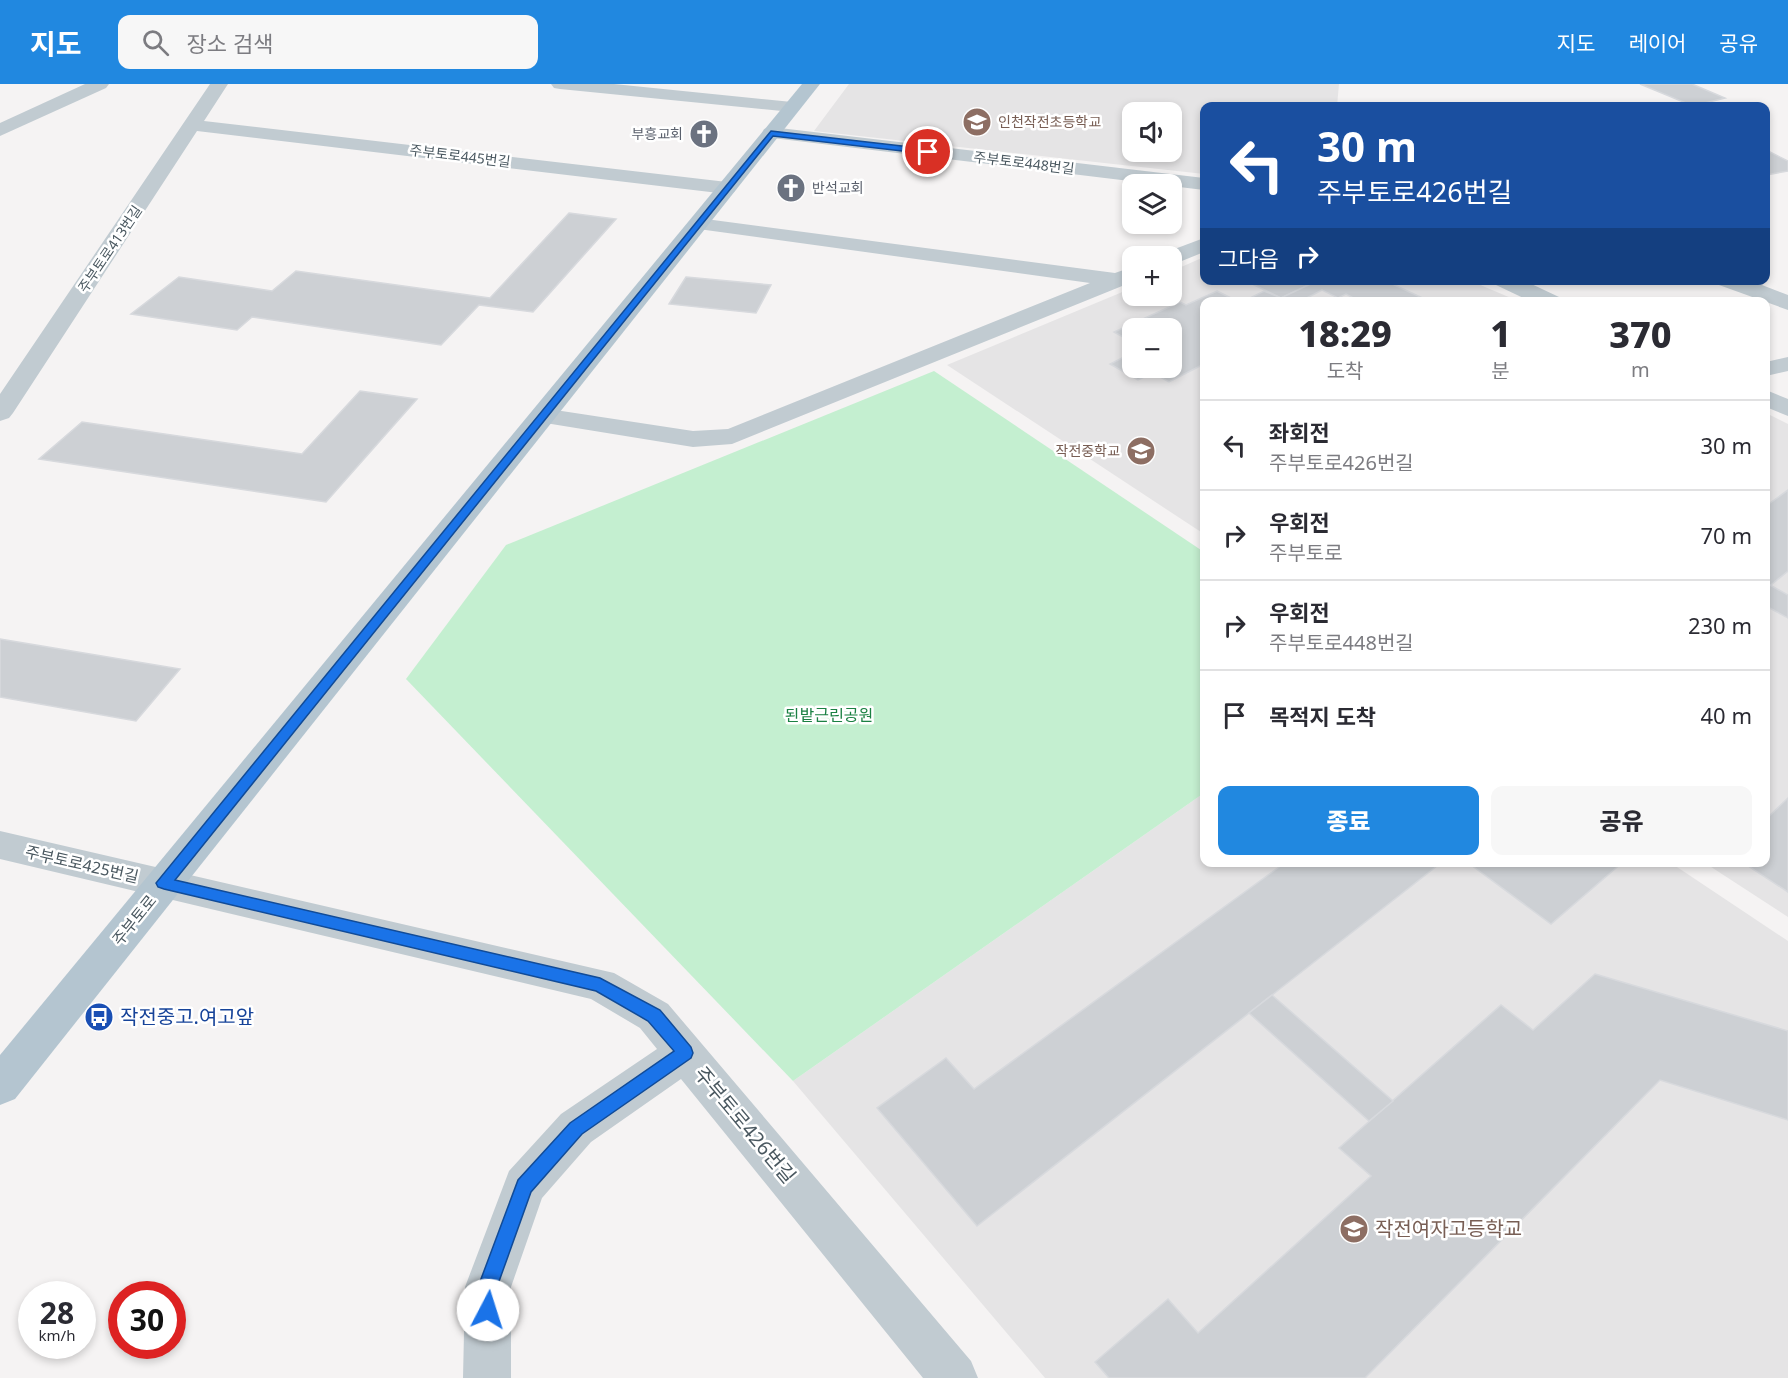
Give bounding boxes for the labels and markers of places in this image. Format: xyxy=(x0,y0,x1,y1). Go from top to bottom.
school or university icon: 인천작전초등학교 xyxy=(961,106,993,138)
place label: 인천작전초등학교 xyxy=(998,112,1101,131)
church icon: 부흥교회 xyxy=(688,118,720,150)
place label: 부흥교회 xyxy=(631,124,683,143)
pin xyxy=(902,126,953,177)
church icon: 반석교회 xyxy=(775,172,807,204)
place label: 반석교회 xyxy=(812,178,864,197)
school or university icon: 작전중학교 xyxy=(1125,435,1157,467)
place label: 작전중학교 xyxy=(1056,441,1120,460)
bus stop icon: 작전중고.여고앞 xyxy=(83,1001,115,1033)
place label: 작전중고.여고앞 xyxy=(120,1003,254,1030)
school or university icon: 작전여자고등학교 xyxy=(1338,1213,1370,1245)
place label: 작전여자고등학교 xyxy=(1375,1215,1522,1242)

